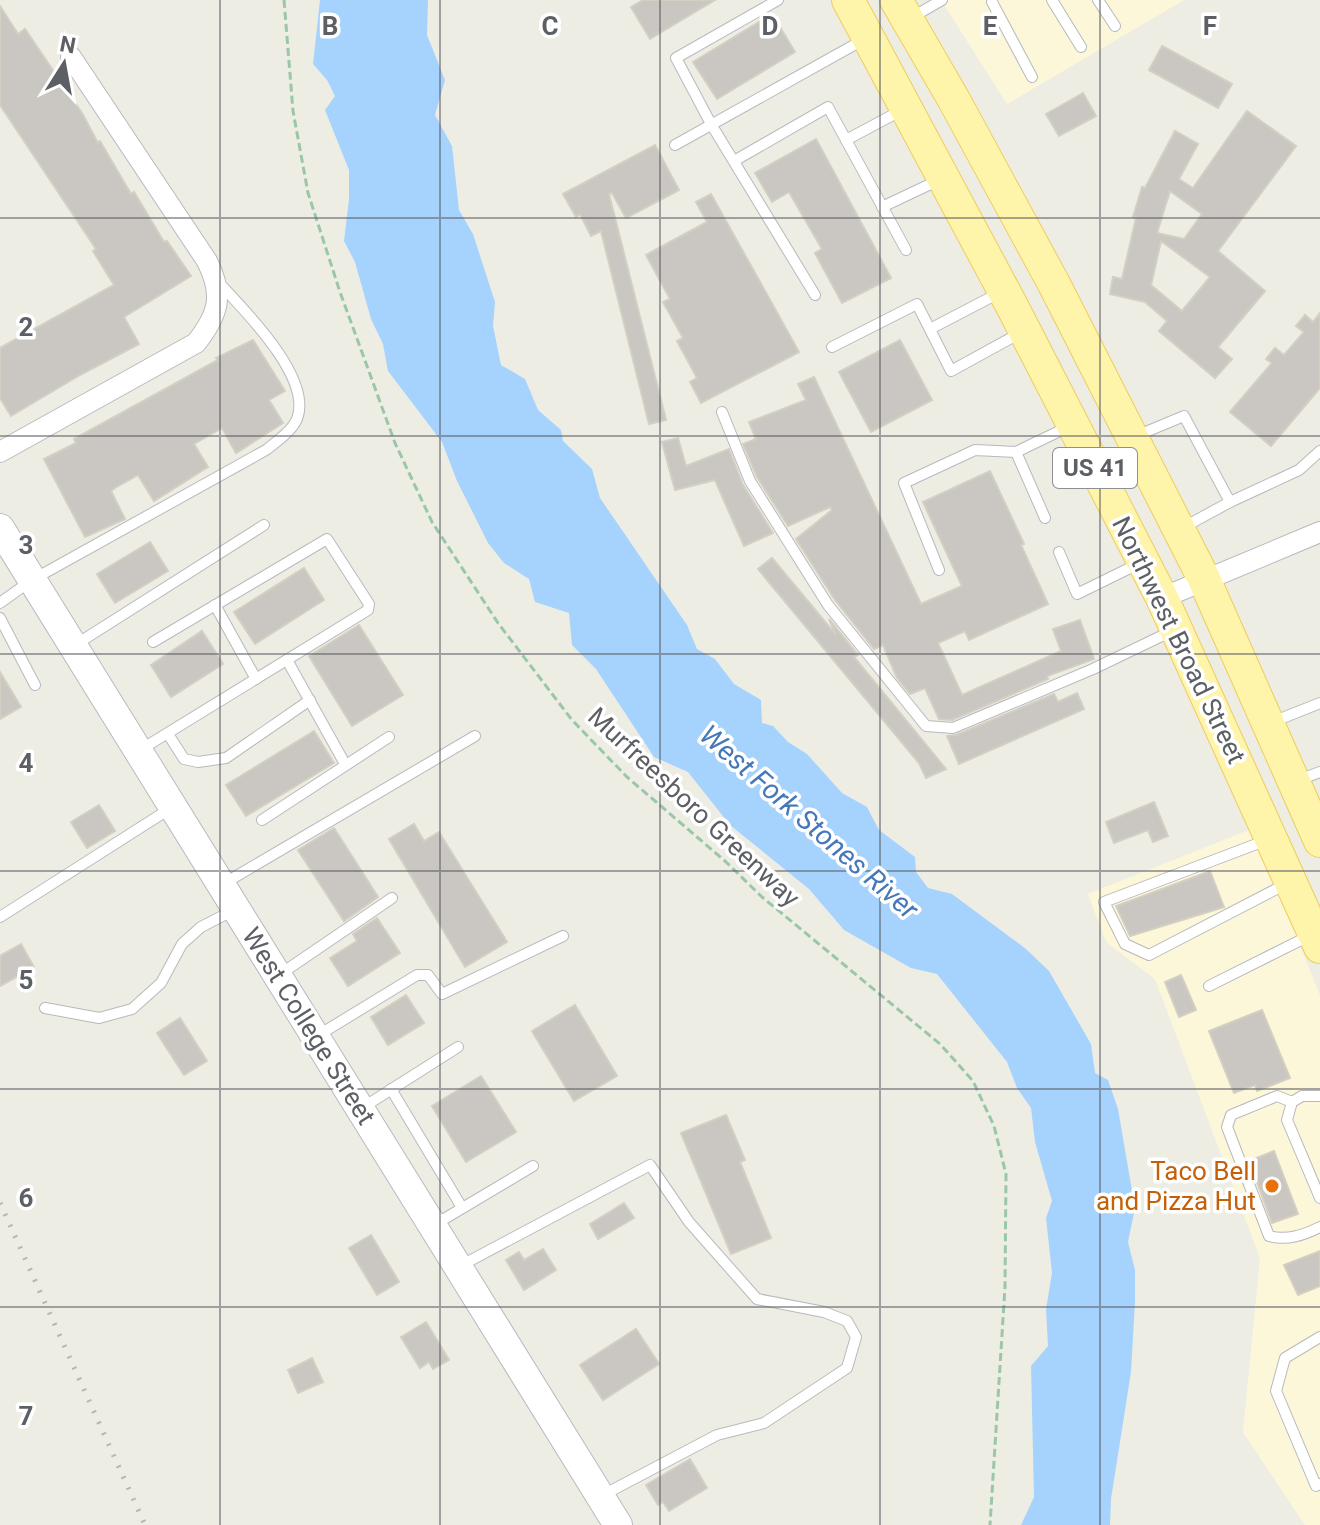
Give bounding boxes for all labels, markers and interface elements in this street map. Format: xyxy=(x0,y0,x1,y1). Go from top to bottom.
text: B xyxy=(322,11,338,41)
text: C xyxy=(541,11,559,41)
text: D xyxy=(762,11,778,41)
text: E xyxy=(983,11,998,41)
text: F xyxy=(1203,11,1217,41)
north arrow xyxy=(24,24,104,104)
text: N xyxy=(58,31,78,59)
text: 2 xyxy=(19,312,33,342)
road number: US 41 xyxy=(1053,448,1137,488)
street label: Northwest Broad Street xyxy=(1106,512,1252,768)
text: 3 xyxy=(19,530,33,560)
street label: Murfreesboro Greenway xyxy=(582,701,806,913)
water label: West Fork Stones River xyxy=(693,718,925,926)
text: 4 xyxy=(19,748,34,778)
street label: West College Street xyxy=(236,922,382,1130)
text: 5 xyxy=(19,965,33,995)
place label: Taco Bell and Pizza Hut xyxy=(1096,1156,1256,1216)
marker: Taco Bell and Pizza Hut xyxy=(1263,1177,1281,1195)
text: 6 xyxy=(19,1183,34,1213)
text: 7 xyxy=(19,1401,33,1431)

